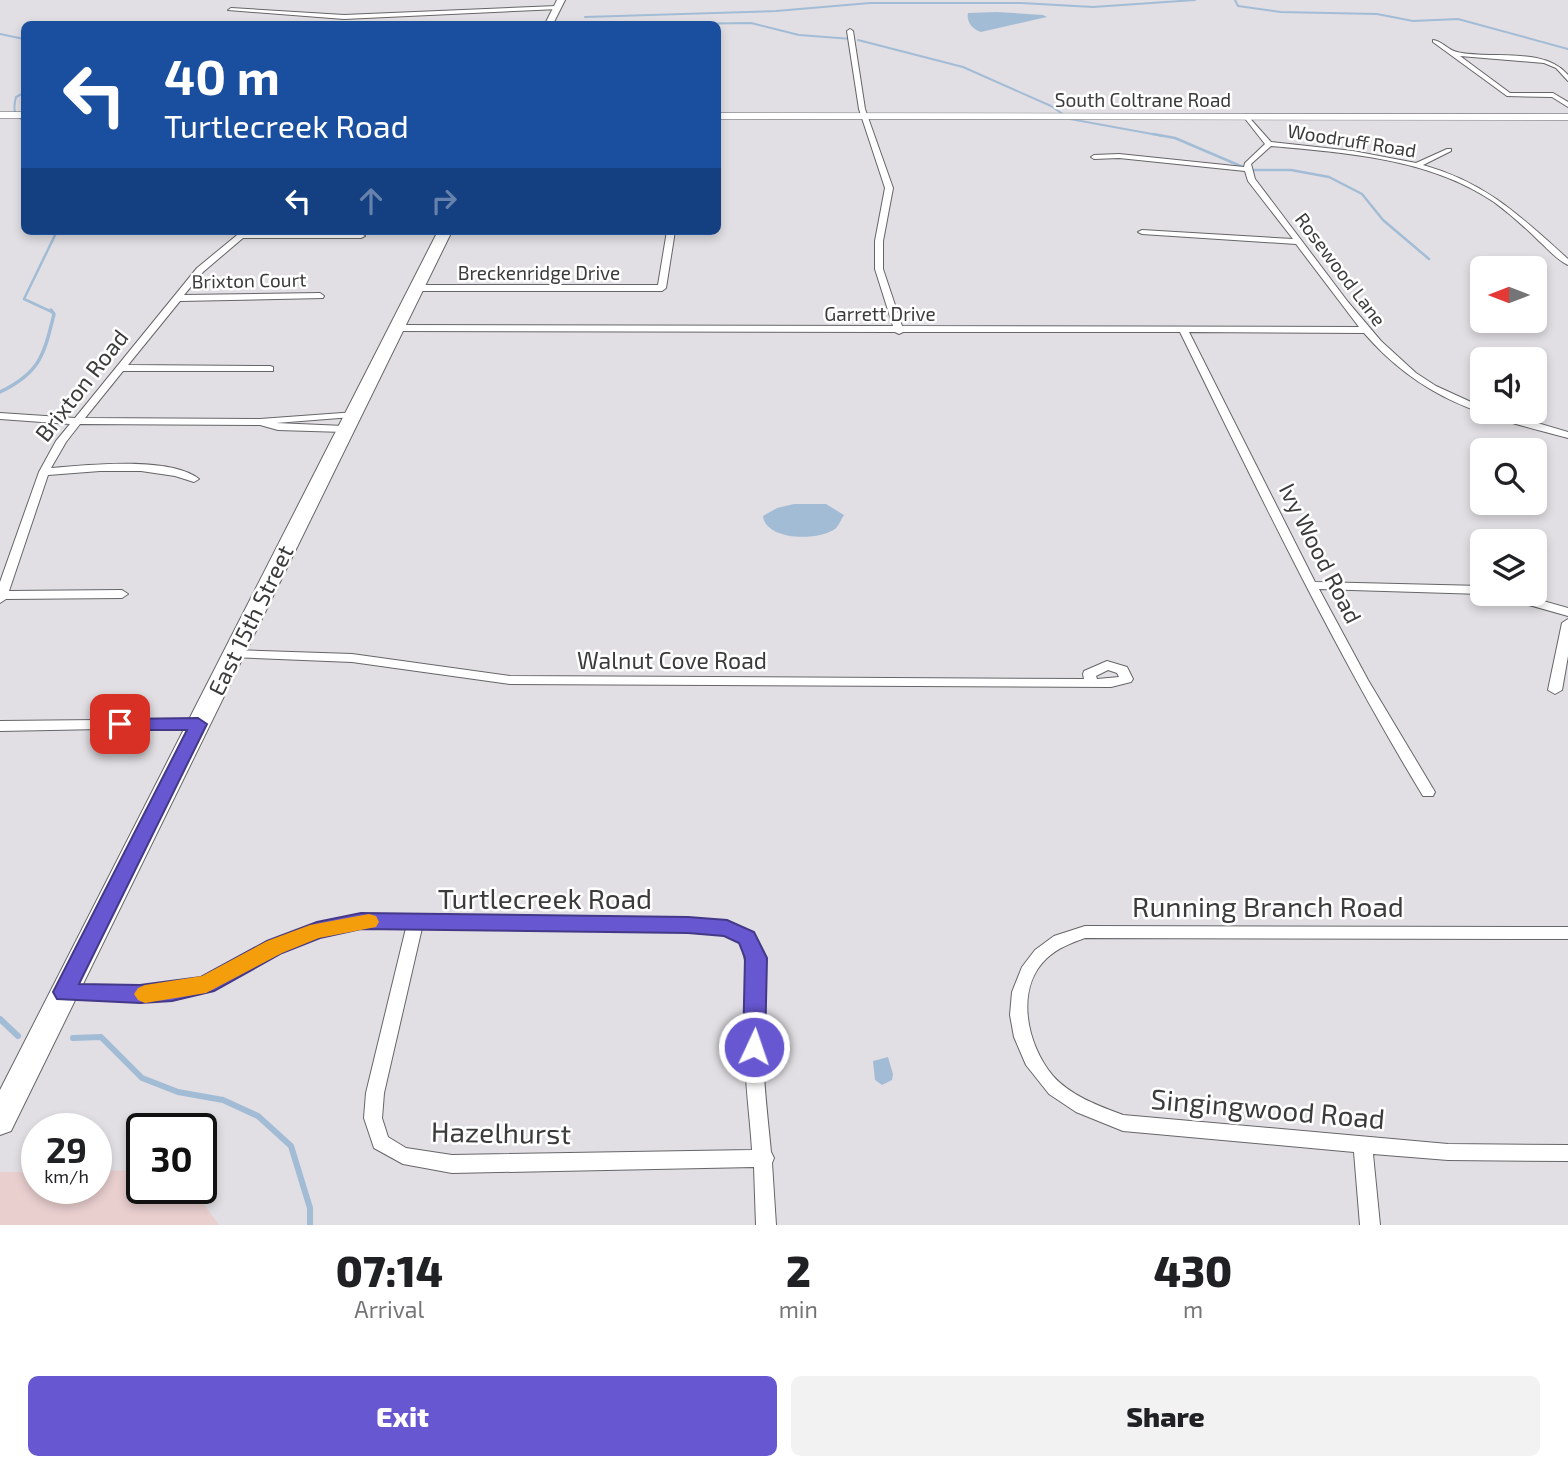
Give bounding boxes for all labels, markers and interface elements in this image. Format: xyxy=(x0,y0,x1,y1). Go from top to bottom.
text: 40 m xyxy=(164,46,280,105)
icon: left xyxy=(49,49,140,140)
street label: South Coltrane Road xyxy=(1055,88,1231,111)
text: Turtlecreek Road xyxy=(164,106,409,144)
street label: Woodruff Road xyxy=(1286,118,1418,162)
icon: left xyxy=(279,182,317,220)
icon: ahead xyxy=(352,182,390,220)
icon: right xyxy=(425,182,463,220)
street label: Rosewood Lane xyxy=(1291,208,1391,330)
north arrow xyxy=(1470,256,1547,332)
map controls xyxy=(1470,256,1547,606)
street label: Breckenridge Drive xyxy=(458,261,620,284)
street label: Brixton Court xyxy=(191,268,307,292)
street label: Garrett Drive xyxy=(824,302,936,325)
street label: Brixton Road xyxy=(29,323,133,447)
button: sound xyxy=(1470,347,1547,424)
button: search xyxy=(1470,438,1547,515)
street label: Ivy Wood Road xyxy=(1274,478,1368,628)
button: layers xyxy=(1470,529,1547,606)
street label: East 15th Street xyxy=(202,540,299,700)
street label: Walnut Cove Road xyxy=(577,646,767,674)
pin xyxy=(90,694,150,754)
icon: arrive xyxy=(101,705,139,743)
street label: Turtlecreek Road xyxy=(438,881,652,915)
street label: Running Branch Road xyxy=(1132,889,1404,923)
position arrow xyxy=(717,1010,791,1084)
street label: Singingwood Road xyxy=(1149,1081,1387,1135)
speed limit sign: 30 xyxy=(126,1113,217,1204)
street label: Hazelhurst xyxy=(431,1114,571,1150)
text: 29 xyxy=(46,1128,87,1170)
text: km/h xyxy=(44,1165,89,1187)
text: 07:14 xyxy=(336,1245,443,1295)
text: 2 xyxy=(786,1245,811,1295)
text: 430 xyxy=(1154,1245,1232,1295)
text: Arrival xyxy=(354,1295,424,1323)
text: min xyxy=(779,1295,818,1323)
text: m xyxy=(1183,1295,1203,1323)
button: Exit xyxy=(28,1376,777,1456)
button: Share xyxy=(791,1376,1540,1456)

